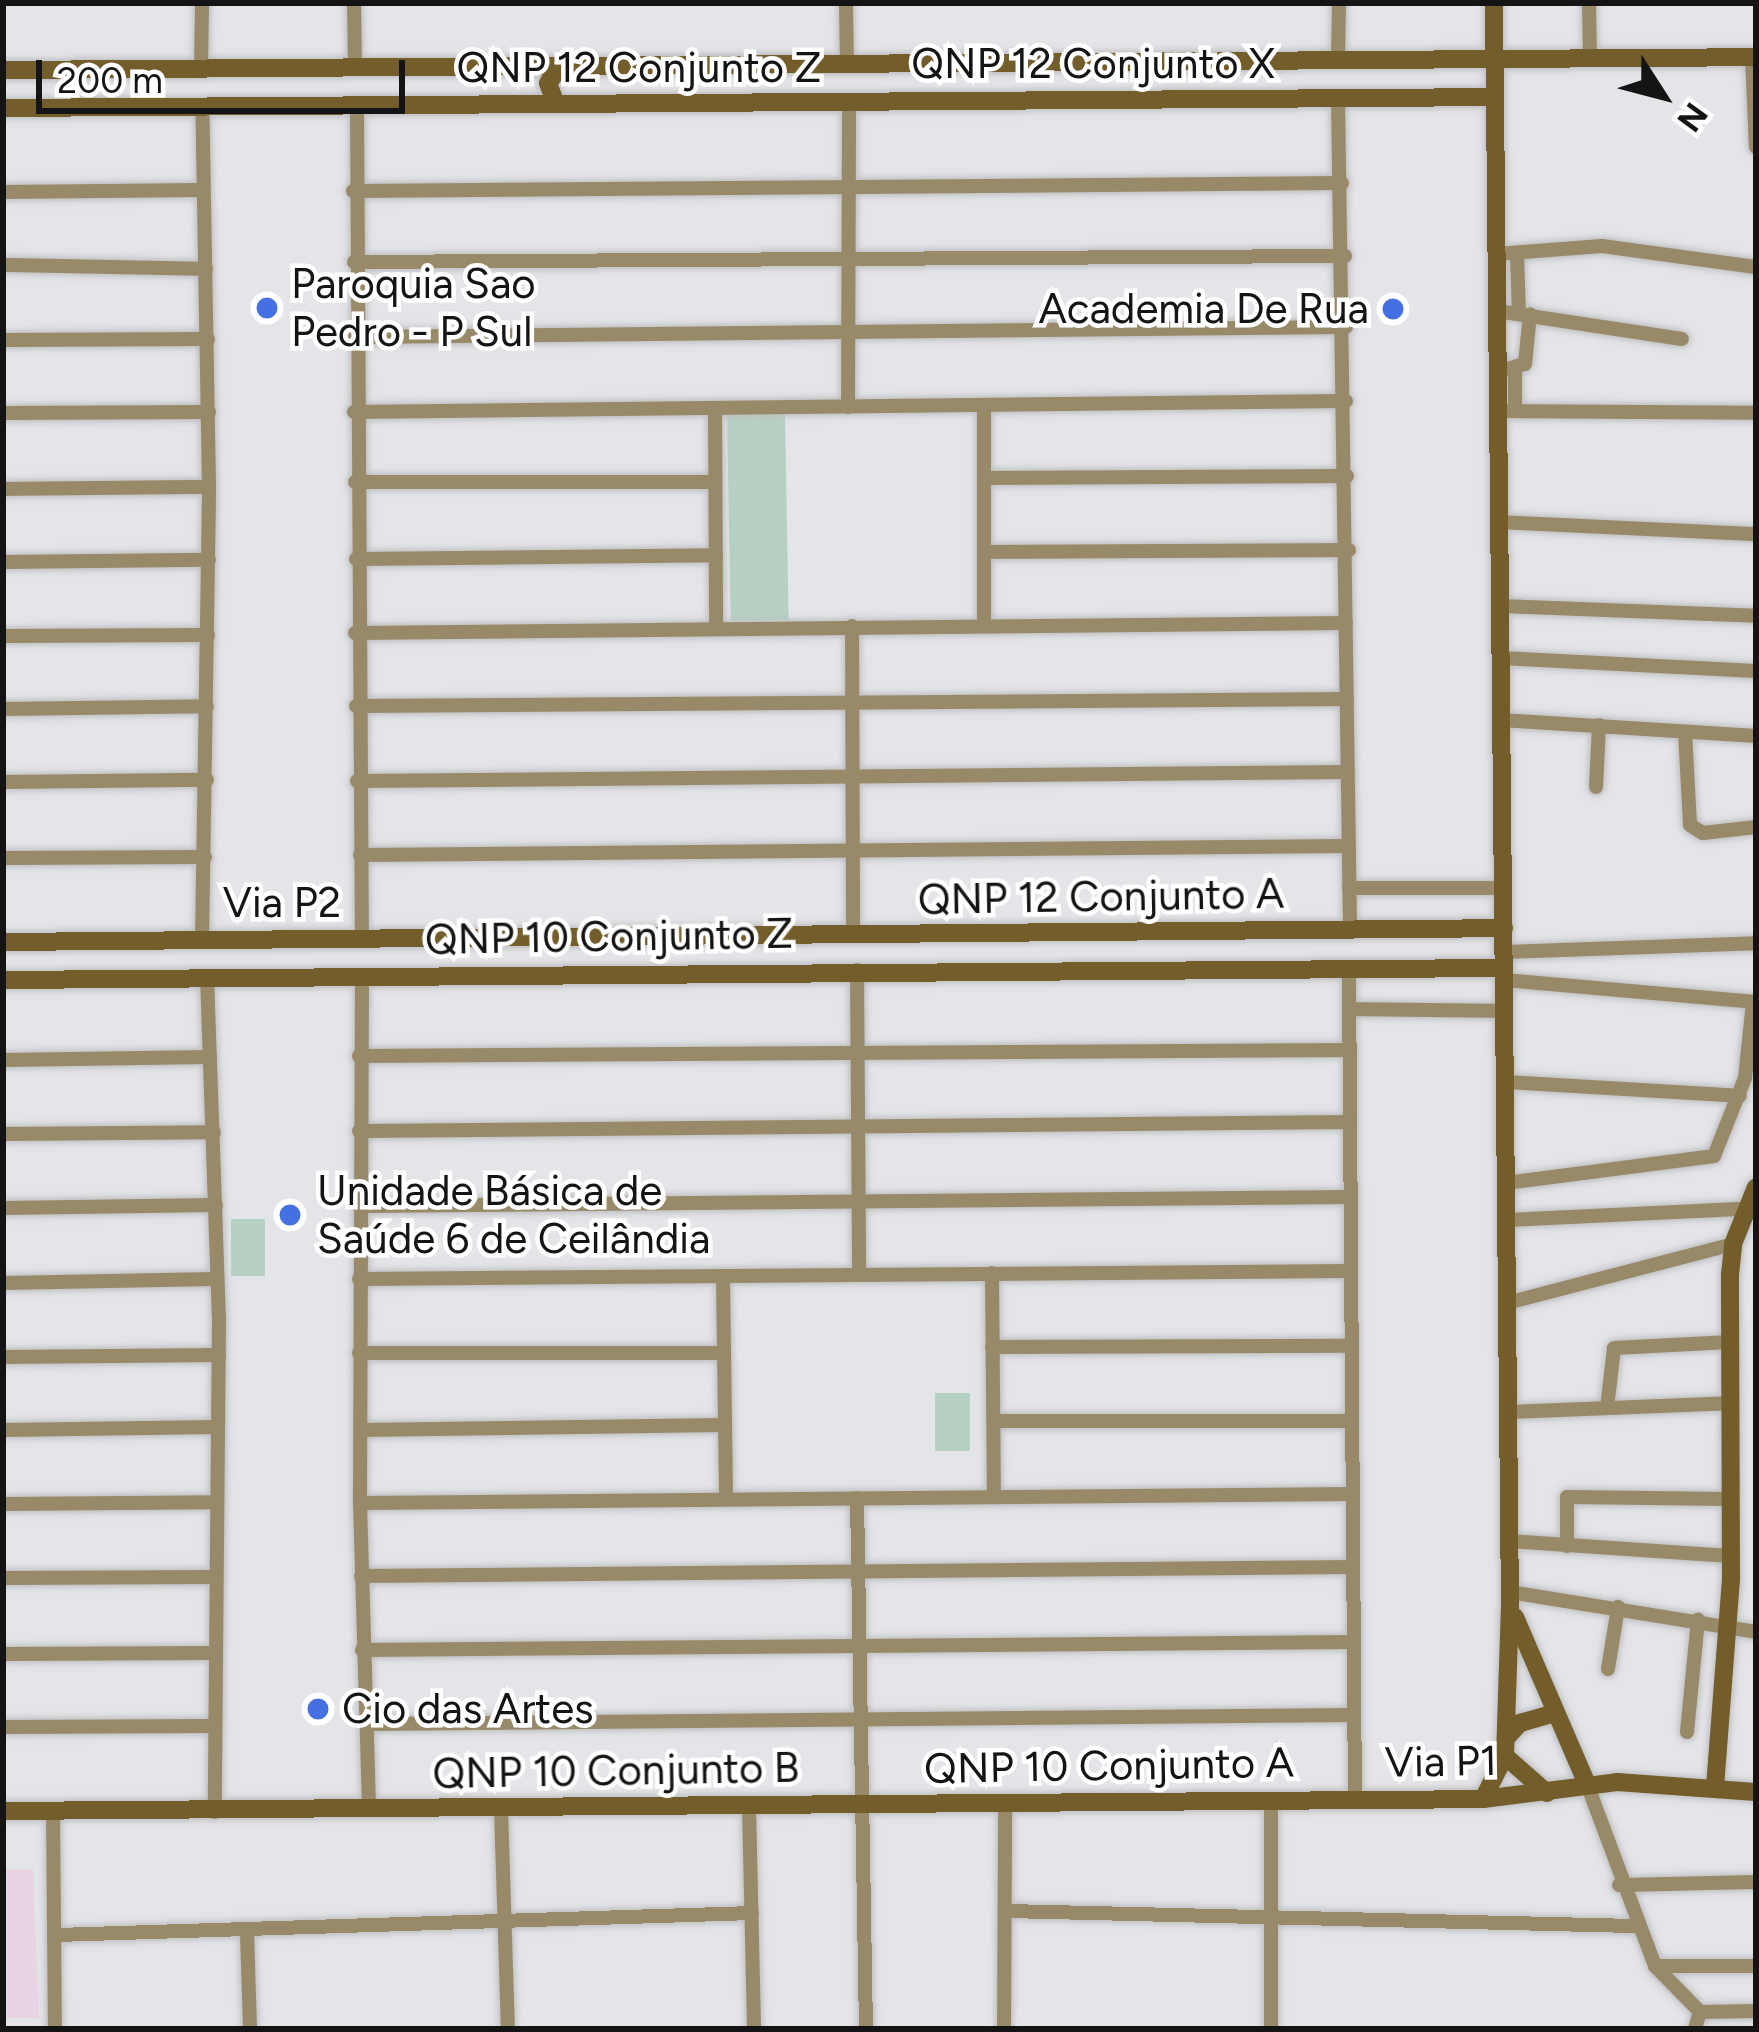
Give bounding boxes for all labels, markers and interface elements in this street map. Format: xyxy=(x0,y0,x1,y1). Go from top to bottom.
scale bar xyxy=(42,36,411,110)
north arrow xyxy=(1603,36,1723,156)
street label: QNP 12 Conjunto X xyxy=(911,39,1275,89)
street label: QNP 12 Conjunto Z xyxy=(457,43,821,93)
text: 200 m xyxy=(57,59,163,102)
text: N xyxy=(1669,96,1716,139)
place label: Paroquia Sao Pedro - P Sul xyxy=(291,259,536,358)
place label: Academia De Rua xyxy=(1039,284,1369,334)
marker: Paroquia Sao Pedro - P Sul xyxy=(254,295,280,321)
marker: Academia De Rua xyxy=(1380,296,1406,322)
street label: QNP 12 Conjunto A xyxy=(917,869,1285,925)
street label: Via P2 xyxy=(223,878,341,928)
street label: QNP 10 Conjunto Z xyxy=(424,909,794,965)
place label: Unidade Básica de Saúde 6 de Ceilândia xyxy=(317,1166,710,1264)
marker: Unidade Básica de Saúde 6 de Ceilândia xyxy=(274,1199,306,1231)
place label: Cio das Artes xyxy=(342,1684,594,1734)
marker: Cio das Artes xyxy=(305,1696,331,1722)
street label: Via P1 xyxy=(1384,1736,1498,1788)
street label: QNP 10 Conjunto A xyxy=(924,1738,1294,1794)
street label: QNP 10 Conjunto B xyxy=(432,1743,800,1799)

